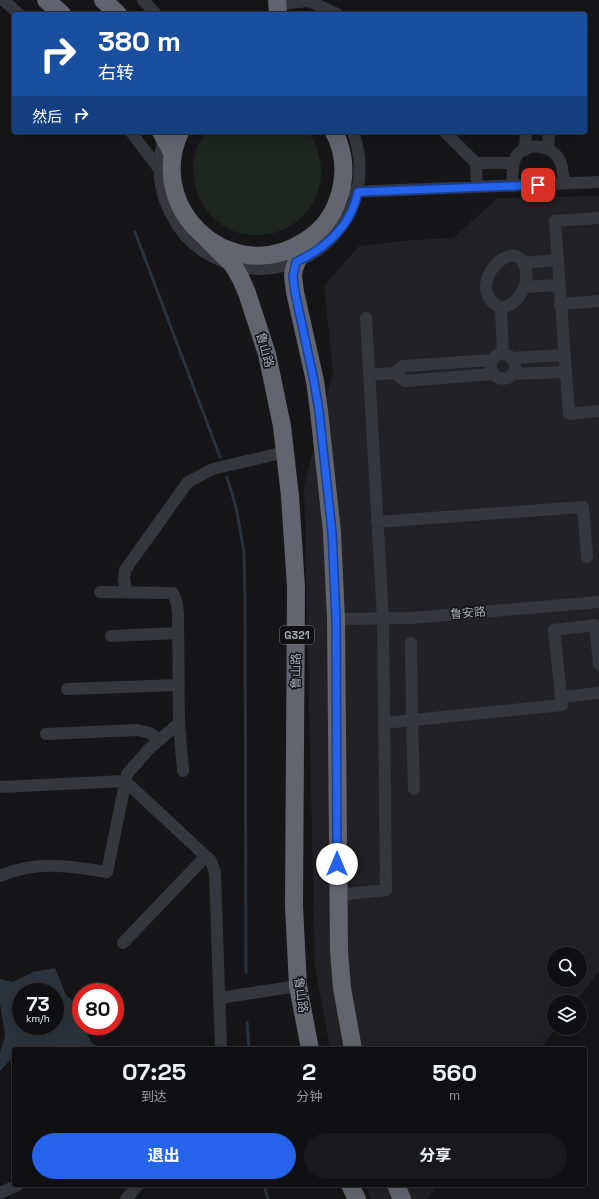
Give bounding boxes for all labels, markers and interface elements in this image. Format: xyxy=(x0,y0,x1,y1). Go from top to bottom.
text: 380 m xyxy=(98,23,181,59)
icon: right xyxy=(32,28,84,80)
text: 右转 xyxy=(98,61,134,84)
icon: right xyxy=(70,104,92,126)
text: 然后 xyxy=(32,107,62,126)
pin xyxy=(521,168,555,202)
icon: arrive xyxy=(527,174,549,196)
street label: 鲁山路 xyxy=(253,331,277,369)
street label: 鲁安路 xyxy=(449,603,487,623)
road number: G321 xyxy=(280,626,314,644)
street label: 鲁山路 xyxy=(288,653,304,689)
position arrow xyxy=(316,843,358,885)
map controls xyxy=(547,947,587,1035)
button: search xyxy=(547,947,587,987)
street label: 鲁山路 xyxy=(291,976,311,1014)
speed limit sign: 80 xyxy=(72,983,124,1035)
text: 73 xyxy=(26,991,50,1017)
button: layers xyxy=(547,995,587,1035)
text: km/h xyxy=(26,1012,50,1025)
text: 07:25 xyxy=(122,1056,186,1087)
text: 2 xyxy=(302,1056,316,1087)
text: 560 xyxy=(432,1057,477,1088)
text: m xyxy=(449,1087,460,1104)
text: 到达 xyxy=(141,1088,167,1105)
text: 分钟 xyxy=(296,1088,322,1105)
button: 退出 xyxy=(32,1133,296,1179)
button: 分享 xyxy=(304,1133,567,1179)

